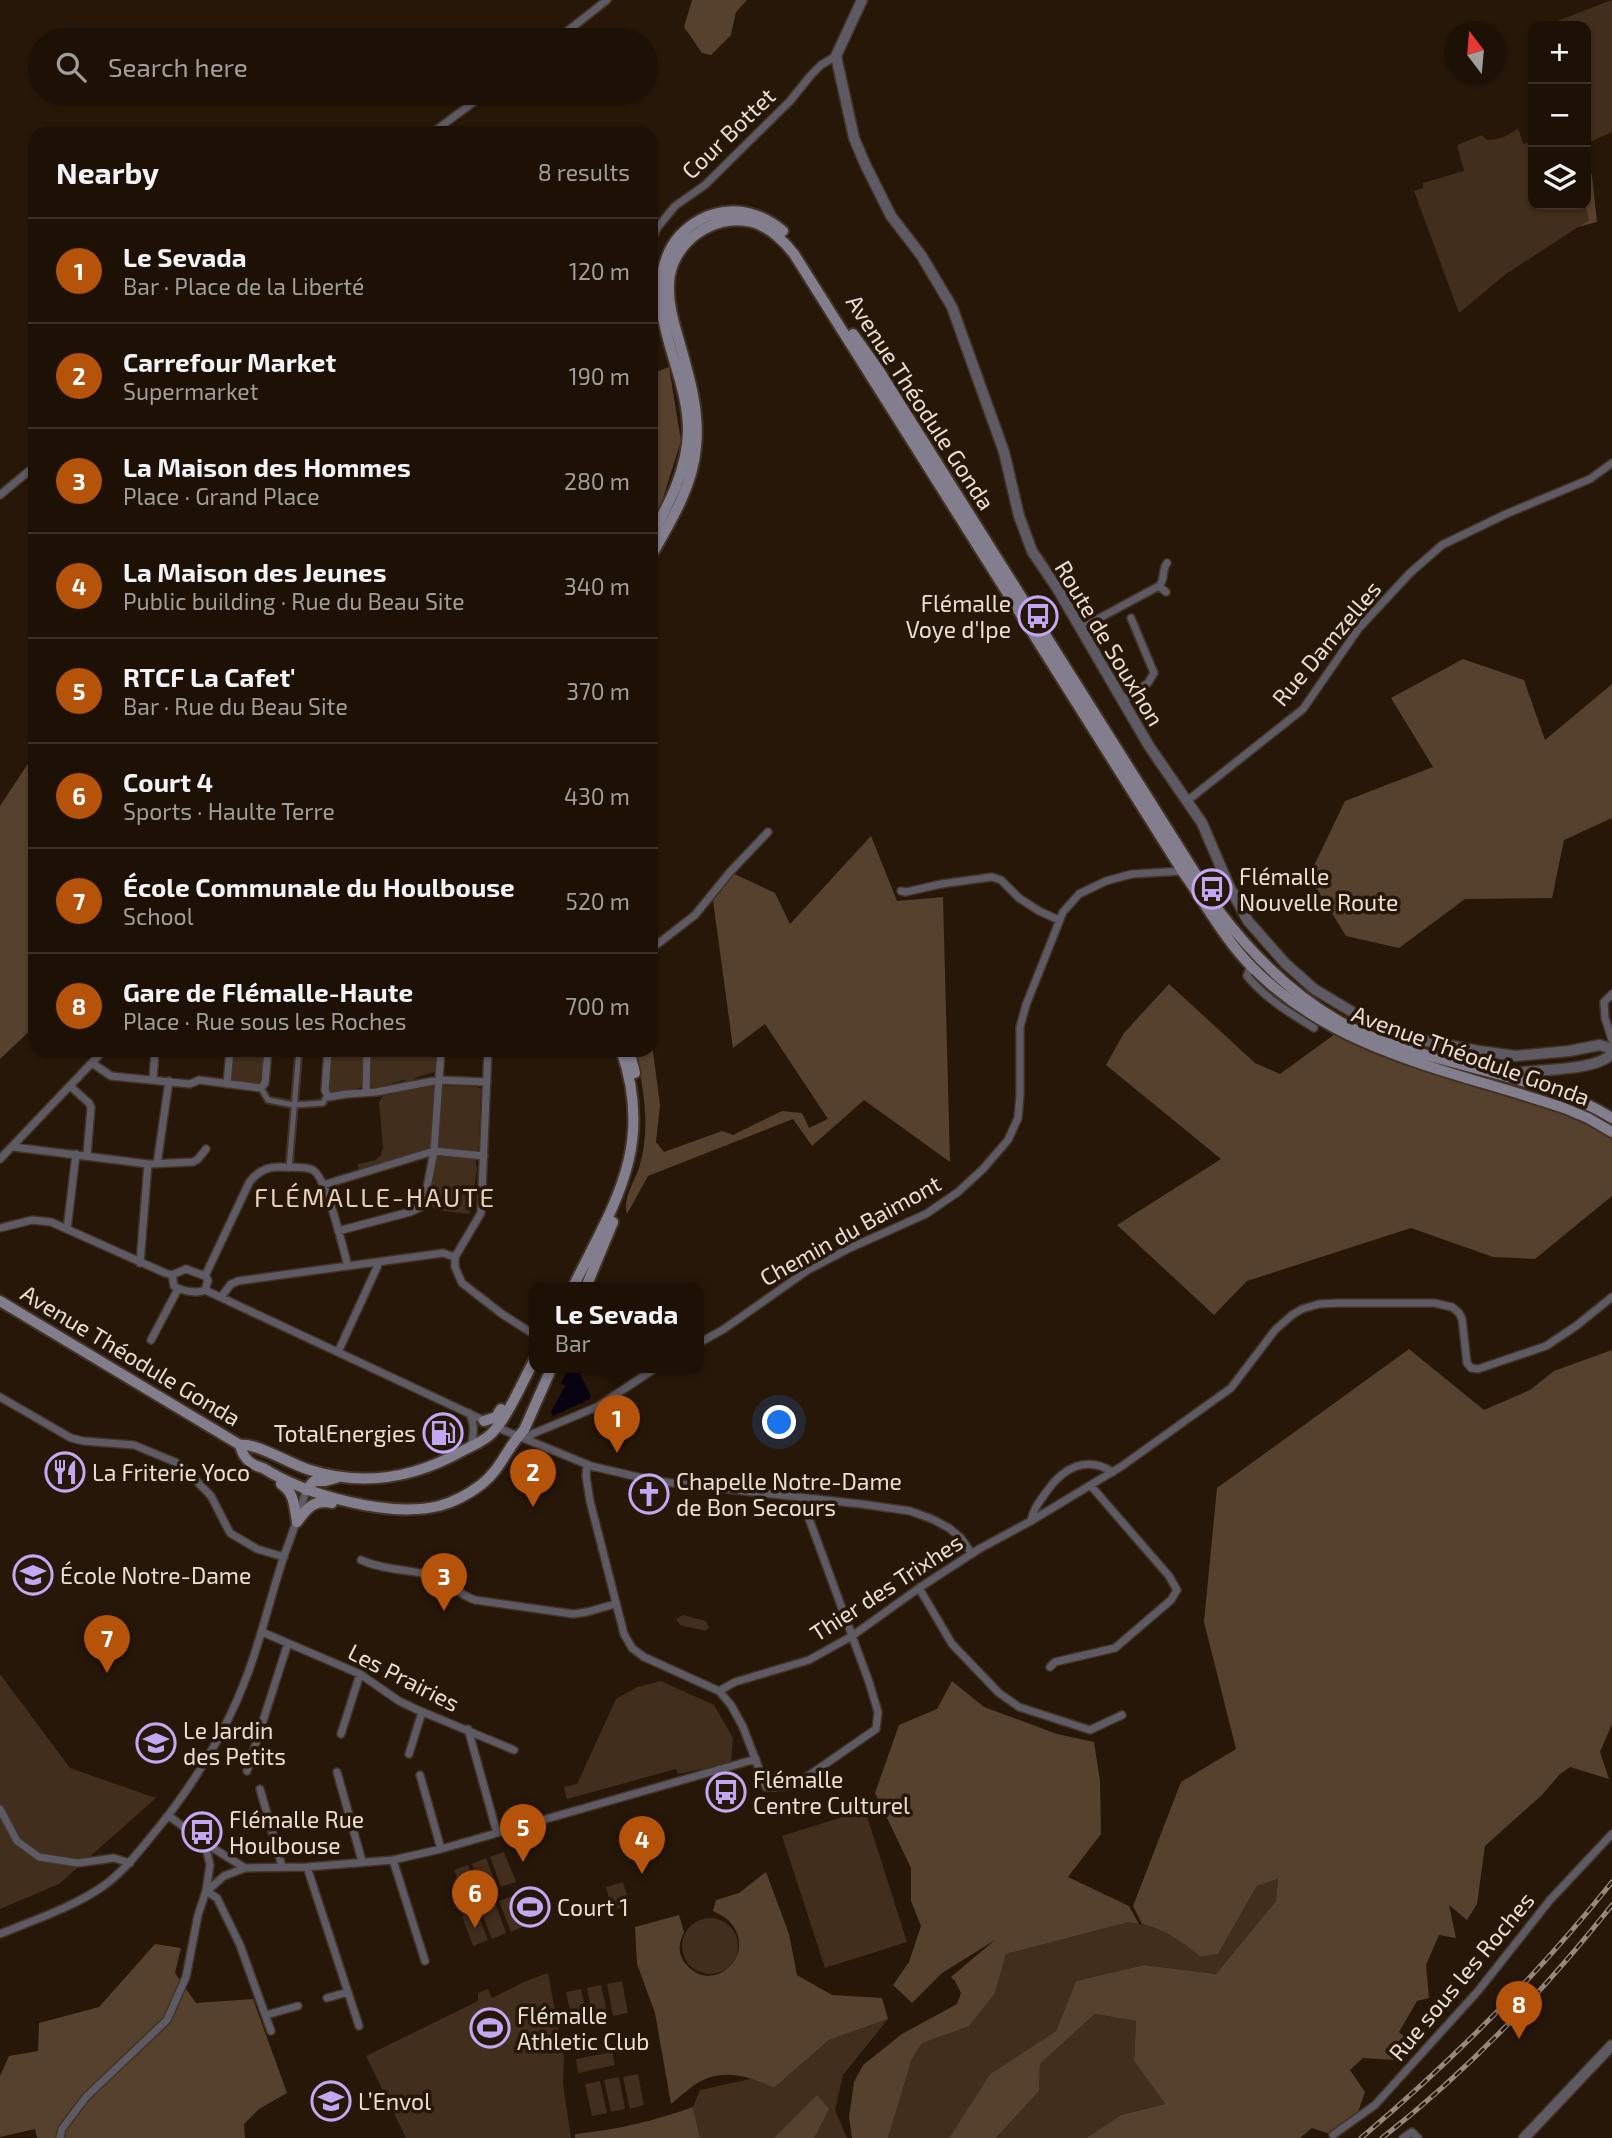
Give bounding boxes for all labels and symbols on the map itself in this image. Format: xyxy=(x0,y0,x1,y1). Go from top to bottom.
north arrow xyxy=(1444,21,1507,84)
street label: Cour Bottet xyxy=(675,81,781,184)
street label: Avenue Théodule Gonda xyxy=(841,289,1001,515)
street label: Route de Souxhon xyxy=(1050,555,1170,731)
street label: Rue Damzelles xyxy=(1266,575,1386,711)
place label: Flémalle Voye d'Ipe xyxy=(906,589,1011,643)
bus stop icon: Flémalle Voye d'Ipe xyxy=(1017,595,1059,637)
place label: Flémalle Nouvelle Route xyxy=(1239,862,1398,916)
bus stop icon: Flémalle Nouvelle Route xyxy=(1191,868,1233,910)
street label: Avenue Théodule Gonda xyxy=(1348,999,1594,1111)
street label: Chemin du Baimont xyxy=(755,1169,946,1291)
district label: FLÉMALLE-HAUTE xyxy=(254,1181,496,1212)
street label: Avenue Théodule Gonda xyxy=(16,1278,246,1432)
pin: 1 xyxy=(594,1395,640,1453)
your location xyxy=(762,1405,796,1439)
fuel station icon: TotalEnergies xyxy=(422,1412,464,1454)
place label: TotalEnergies xyxy=(274,1419,416,1447)
pin: 2 xyxy=(510,1449,556,1507)
restaurant icon: La Friterie Yoco xyxy=(44,1451,86,1493)
place label: La Friterie Yoco xyxy=(92,1458,250,1486)
place label: Chapelle Notre-Dame de Bon Secours xyxy=(676,1467,902,1521)
church icon: Chapelle Notre-Dame de Bon Secours xyxy=(628,1473,670,1515)
street label: Thier des Trixhes xyxy=(804,1527,968,1647)
pin: 3 xyxy=(421,1553,467,1611)
school or university icon: École Notre-Dame xyxy=(12,1554,54,1596)
place label: École Notre-Dame xyxy=(60,1561,251,1589)
pin: 7 xyxy=(84,1615,130,1673)
street label: Les Prairies xyxy=(344,1637,464,1717)
place label: Le Jardin des Petits xyxy=(183,1716,286,1770)
school or university icon: Le Jardin des Petits xyxy=(135,1722,177,1764)
place label: Flémalle Centre Culturel xyxy=(753,1765,910,1819)
bus stop icon: Flémalle Centre Culturel xyxy=(705,1771,747,1813)
pin: 5 xyxy=(500,1804,546,1862)
place label: Flémalle Rue Houlbouse xyxy=(229,1805,364,1859)
bus stop icon: Flémalle Rue Houlbouse xyxy=(181,1811,223,1853)
pin: 4 xyxy=(619,1816,665,1874)
pin: 6 xyxy=(452,1870,498,1928)
sports icon: Court 1 xyxy=(509,1886,551,1928)
street label: Rue sous les Roches xyxy=(1382,1886,1540,2066)
place label: Court 1 xyxy=(557,1893,629,1921)
pin: 8 xyxy=(1496,1981,1542,2039)
place label: Flémalle Athletic Club xyxy=(517,2001,649,2055)
sports icon: Flémalle Athletic Club xyxy=(469,2007,511,2049)
school or university icon: L’Envol xyxy=(310,2080,352,2122)
place label: L’Envol xyxy=(358,2087,431,2115)

